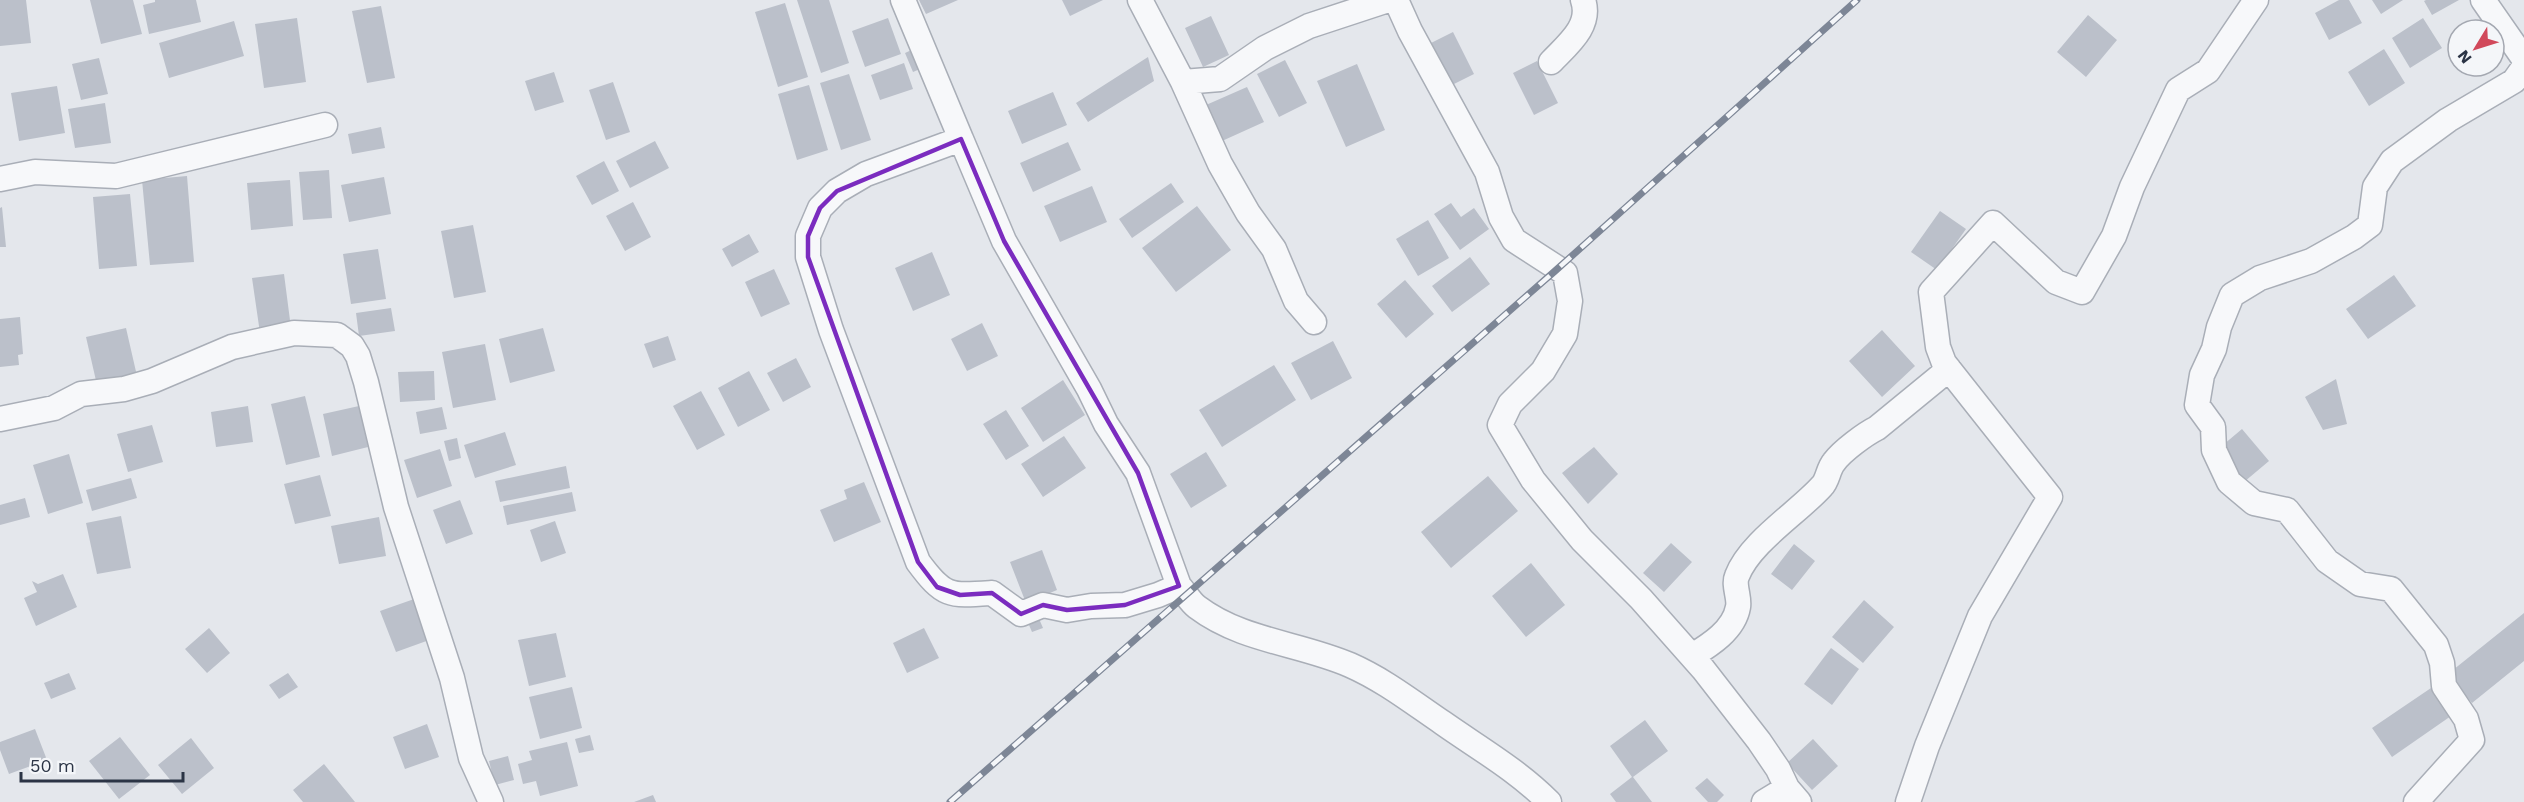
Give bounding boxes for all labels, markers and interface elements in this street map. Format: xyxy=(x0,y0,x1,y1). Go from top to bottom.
north arrow xyxy=(2446,18,2506,78)
text: N xyxy=(2453,46,2476,67)
scale bar xyxy=(21,745,183,783)
text: 50 m xyxy=(30,755,75,776)

